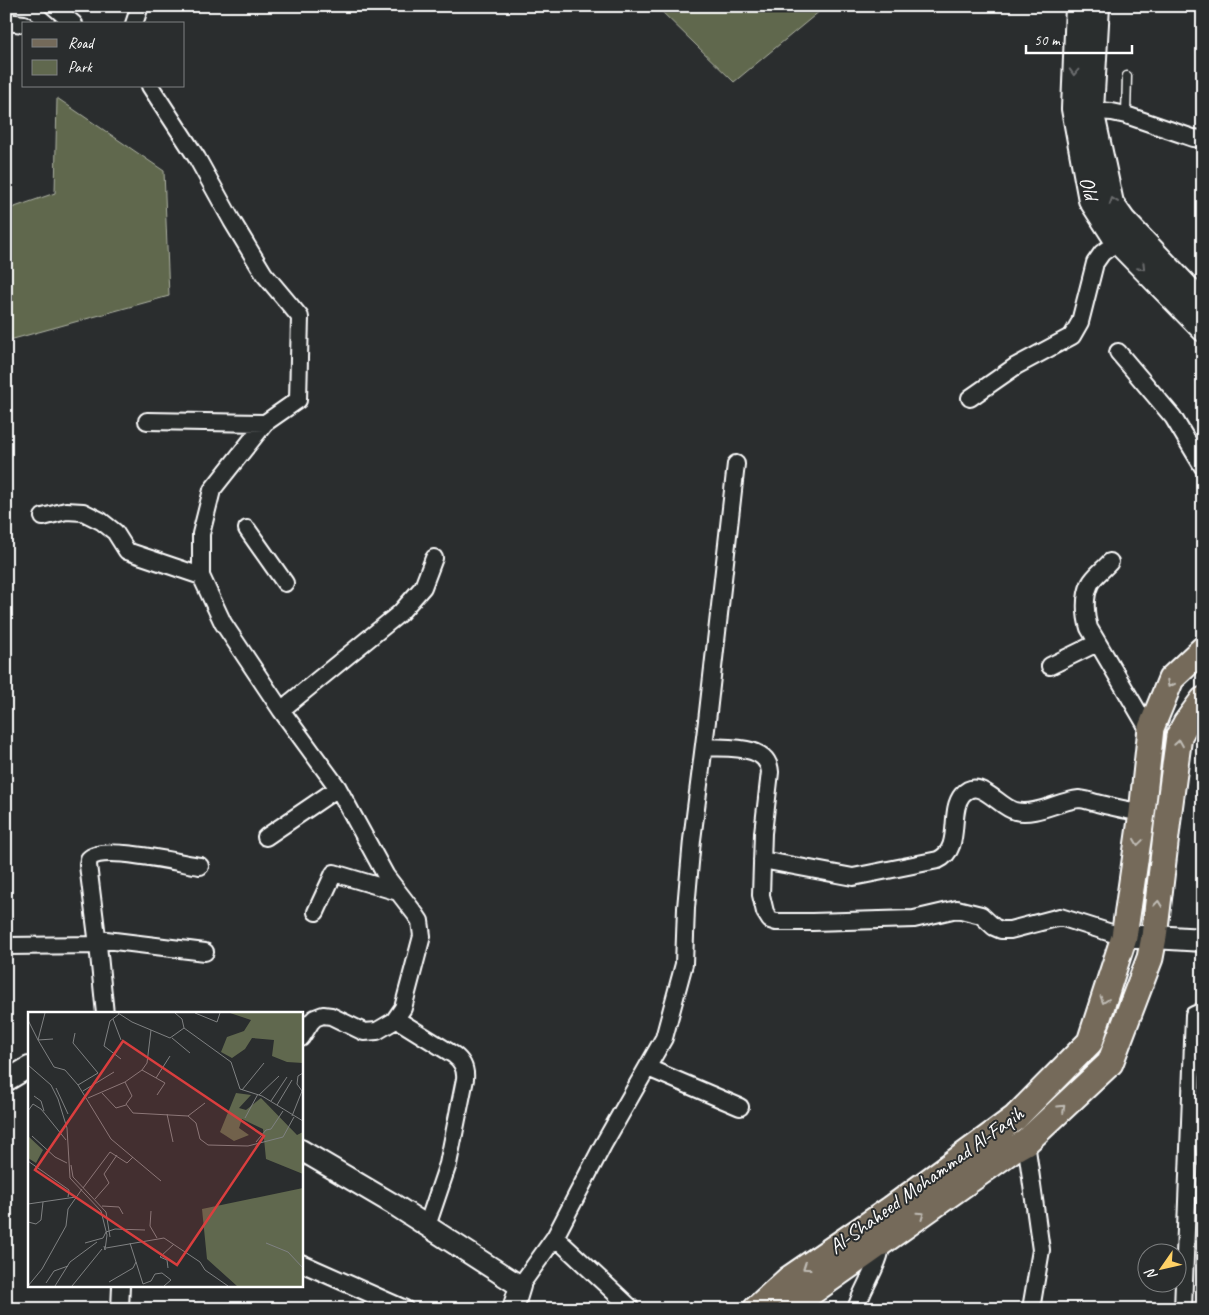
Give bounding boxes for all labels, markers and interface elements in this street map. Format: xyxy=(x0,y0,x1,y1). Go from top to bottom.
legend xyxy=(22,22,185,88)
scale bar xyxy=(1026,22,1133,54)
text: 50 m xyxy=(1034,31,1061,50)
text: Road xyxy=(68,34,95,53)
text: Park xyxy=(68,58,93,77)
one-way arrow xyxy=(1069,69,1079,77)
street label: Old xyxy=(1073,174,1106,206)
one-way arrow xyxy=(1109,197,1119,206)
one-way arrow xyxy=(1136,262,1145,271)
one-way arrow xyxy=(1166,679,1176,688)
one-way arrow xyxy=(1173,739,1183,748)
one-way arrow xyxy=(1133,838,1144,846)
one-way arrow xyxy=(1152,900,1163,908)
one-way arrow xyxy=(1100,995,1110,1003)
inset map xyxy=(28,1012,302,1288)
street label: Al-Shaheed Mohammad Al-Faqih xyxy=(823,1100,1030,1259)
one-way arrow xyxy=(1056,1105,1065,1114)
one-way arrow xyxy=(916,1211,925,1221)
north arrow xyxy=(1136,1242,1186,1292)
one-way arrow xyxy=(803,1261,812,1270)
text: N xyxy=(1141,1265,1161,1283)

